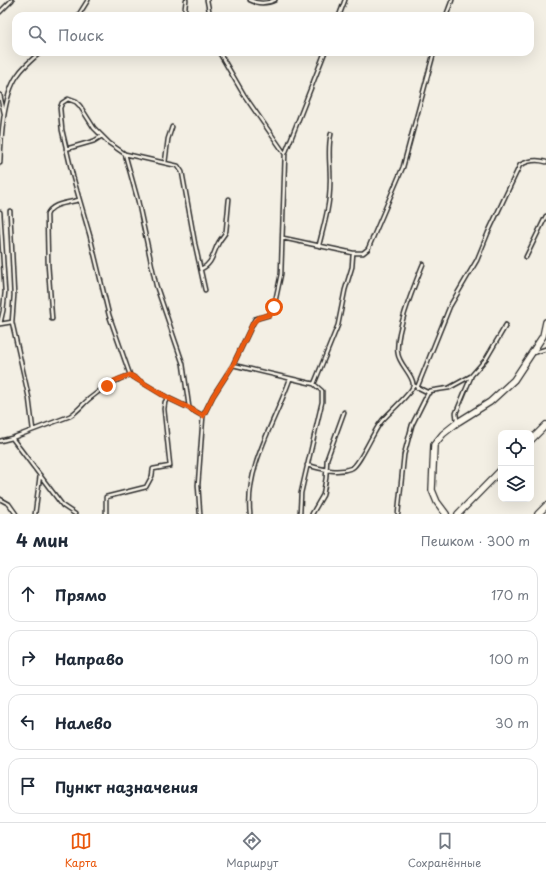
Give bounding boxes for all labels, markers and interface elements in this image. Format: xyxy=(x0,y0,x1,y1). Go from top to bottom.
search box xyxy=(12,12,534,56)
icon: search xyxy=(26,23,48,45)
text: Поиск xyxy=(58,23,104,46)
route start xyxy=(265,298,283,316)
route end xyxy=(98,377,116,395)
map controls xyxy=(498,430,534,502)
button: locate xyxy=(498,430,534,466)
button: layers xyxy=(498,466,534,502)
text: 4 мин xyxy=(16,527,69,553)
text: Пешком · 300 m xyxy=(421,531,530,550)
icon: ahead xyxy=(17,583,39,605)
text: Прямо xyxy=(55,583,106,606)
text: 170 m xyxy=(491,585,529,604)
icon: right xyxy=(17,647,39,669)
text: Направо xyxy=(55,647,124,670)
text: 100 m xyxy=(489,649,529,668)
icon: left xyxy=(17,711,39,733)
text: Налево xyxy=(55,711,112,734)
text: 30 m xyxy=(495,713,529,732)
icon: arrive xyxy=(17,775,39,797)
text: Пункт назначения xyxy=(55,775,198,798)
tab: Карта xyxy=(65,830,97,871)
tab: Маршрут xyxy=(226,830,278,871)
tab: Сохранённые xyxy=(408,830,481,871)

